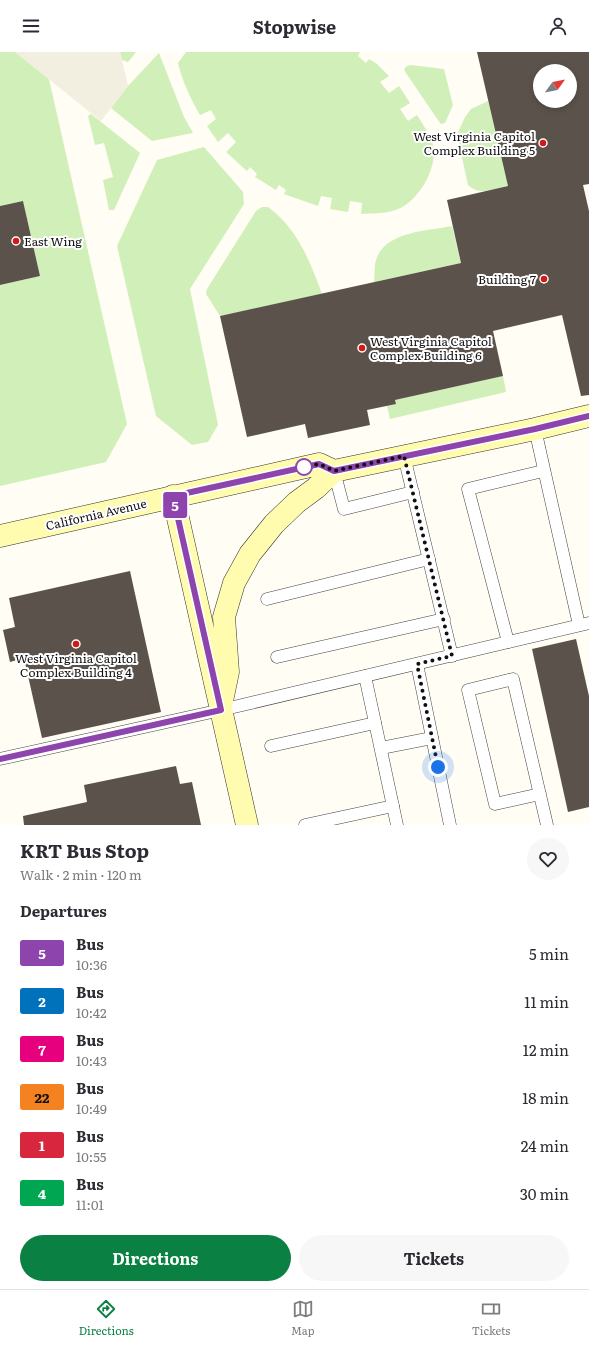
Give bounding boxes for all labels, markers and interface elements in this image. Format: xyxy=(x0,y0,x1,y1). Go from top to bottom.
text: Stopwise xyxy=(253,13,336,40)
icon: menu xyxy=(20,15,42,37)
icon: person xyxy=(547,15,569,37)
north arrow xyxy=(533,64,577,108)
map controls xyxy=(533,64,577,108)
place label: West Virginia Capitol Complex Building 5 xyxy=(413,127,535,159)
marker: West Virginia Capitol Complex Building 5 xyxy=(538,138,548,148)
place label: East Wing xyxy=(24,232,82,250)
marker: East Wing xyxy=(11,236,21,246)
place label: Building 7 xyxy=(478,270,536,288)
marker: Building 7 xyxy=(539,274,549,284)
place label: West Virginia Capitol Complex Building 6 xyxy=(370,332,492,364)
marker: West Virginia Capitol Complex Building 6 xyxy=(357,343,367,353)
unlabelled marker xyxy=(295,458,313,476)
line badge: 5 xyxy=(162,492,188,518)
street label: California Avenue xyxy=(44,494,148,534)
text: 5 xyxy=(171,495,179,515)
marker: West Virginia Capitol Complex Building 4 xyxy=(71,639,81,649)
place label: West Virginia Capitol Complex Building 4 xyxy=(15,649,137,681)
your location xyxy=(428,757,448,777)
text: KRT Bus Stop xyxy=(20,836,149,864)
button: heart xyxy=(527,838,569,880)
text: Walk · 2 min · 120 m xyxy=(20,865,142,884)
text: Departures xyxy=(20,899,107,922)
text: Bus xyxy=(76,932,104,955)
text: 5 min xyxy=(529,942,569,965)
text: 5 xyxy=(38,943,46,963)
text: 10:36 xyxy=(76,955,107,974)
text: Bus xyxy=(76,980,104,1003)
text: 11 min xyxy=(524,990,569,1013)
text: 2 xyxy=(38,991,46,1011)
text: 10:42 xyxy=(76,1003,107,1022)
text: Bus xyxy=(76,1028,104,1051)
text: 12 min xyxy=(523,1038,569,1061)
text: 7 xyxy=(38,1039,46,1059)
text: 10:43 xyxy=(76,1051,107,1070)
text: Bus xyxy=(76,1076,104,1099)
text: 18 min xyxy=(522,1086,569,1109)
text: 22 xyxy=(34,1087,50,1107)
text: 10:49 xyxy=(76,1099,107,1118)
text: Bus xyxy=(76,1124,104,1147)
text: 24 min xyxy=(521,1134,569,1157)
text: 1 xyxy=(39,1135,45,1155)
text: 10:55 xyxy=(76,1147,106,1166)
text: Bus xyxy=(76,1172,104,1195)
text: 30 min xyxy=(520,1182,569,1205)
text: 4 xyxy=(38,1183,46,1203)
text: 11:01 xyxy=(76,1195,104,1214)
button: Directions xyxy=(20,1235,291,1281)
button: Tickets xyxy=(299,1235,569,1281)
tab: Directions xyxy=(79,1298,134,1338)
tab: Map xyxy=(291,1298,314,1338)
tab: Tickets xyxy=(472,1298,510,1338)

